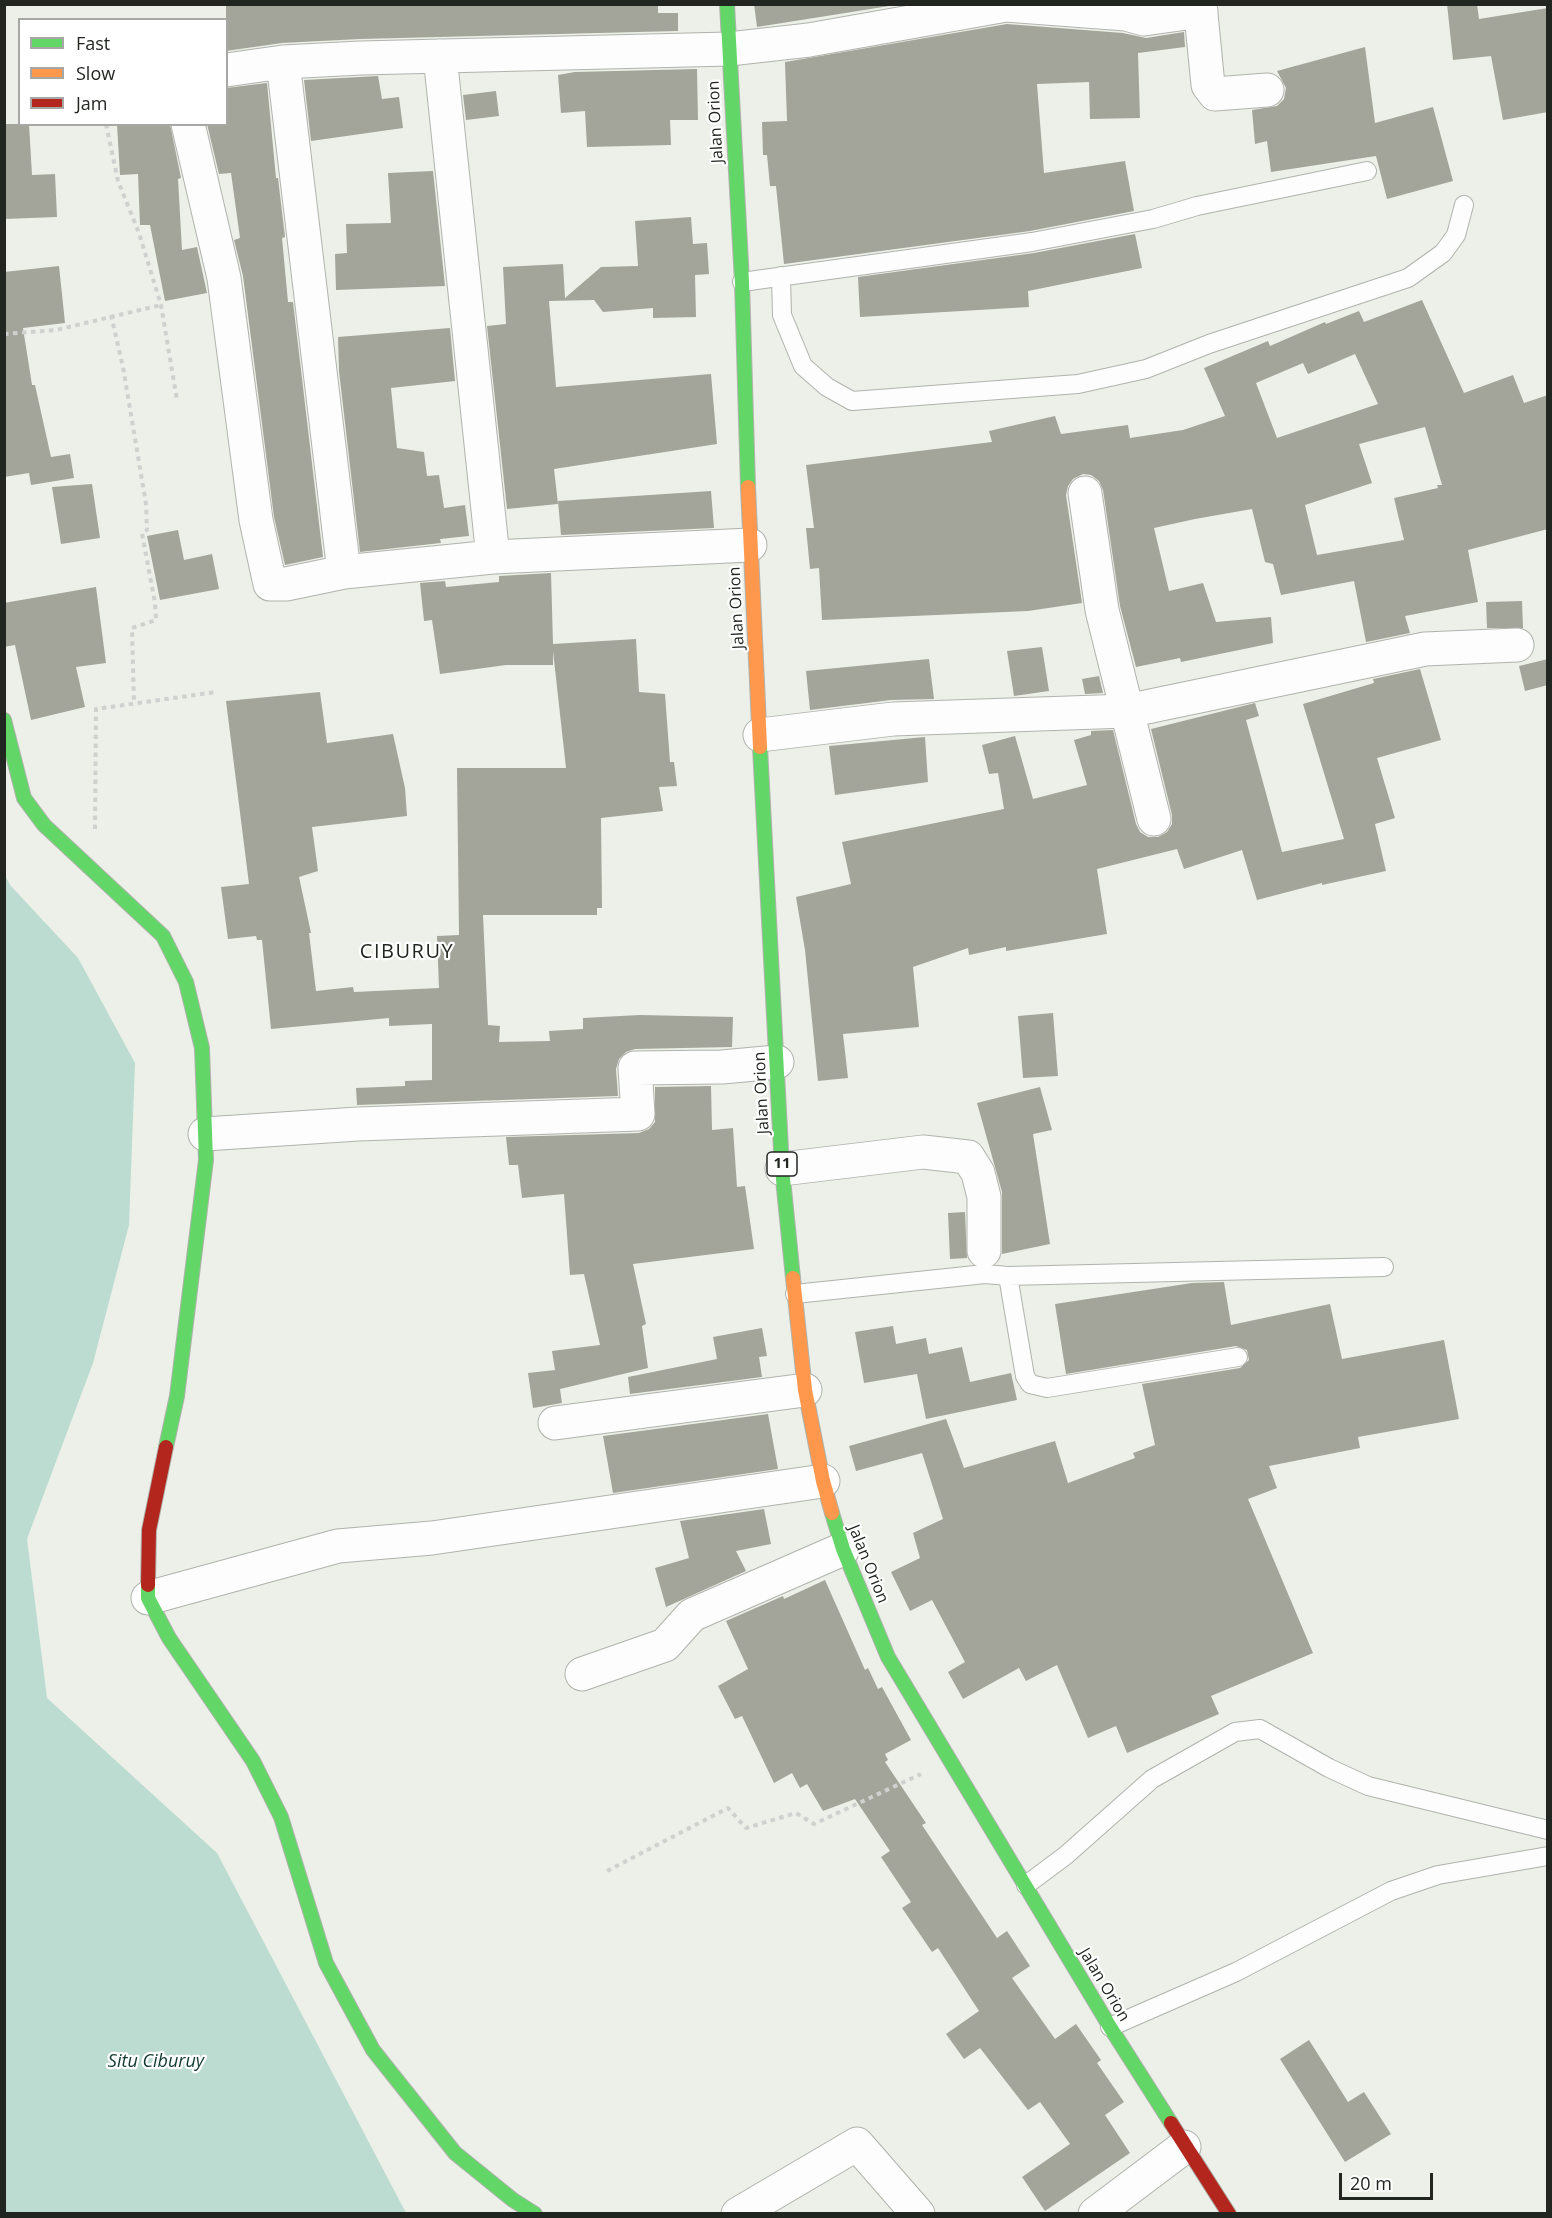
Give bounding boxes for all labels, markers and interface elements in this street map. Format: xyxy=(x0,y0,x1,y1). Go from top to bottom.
legend xyxy=(18,18,228,126)
text: Fast xyxy=(76,31,110,55)
text: Slow xyxy=(76,61,115,85)
street label: Jalan Orion xyxy=(704,80,728,164)
text: Jam xyxy=(76,91,108,115)
street label: Jalan Orion xyxy=(725,566,749,650)
district label: CIBURUY xyxy=(360,940,454,964)
street label: Jalan Orion xyxy=(750,1051,774,1135)
road number: 11 xyxy=(767,1152,797,1176)
street label: Jalan Orion xyxy=(844,1522,892,1606)
street label: Jalan Orion xyxy=(1075,1945,1133,2025)
water label: Situ Ciburuy xyxy=(108,2051,204,2073)
scale bar xyxy=(1342,2161,1436,2199)
text: 20 m xyxy=(1350,2171,1392,2195)

